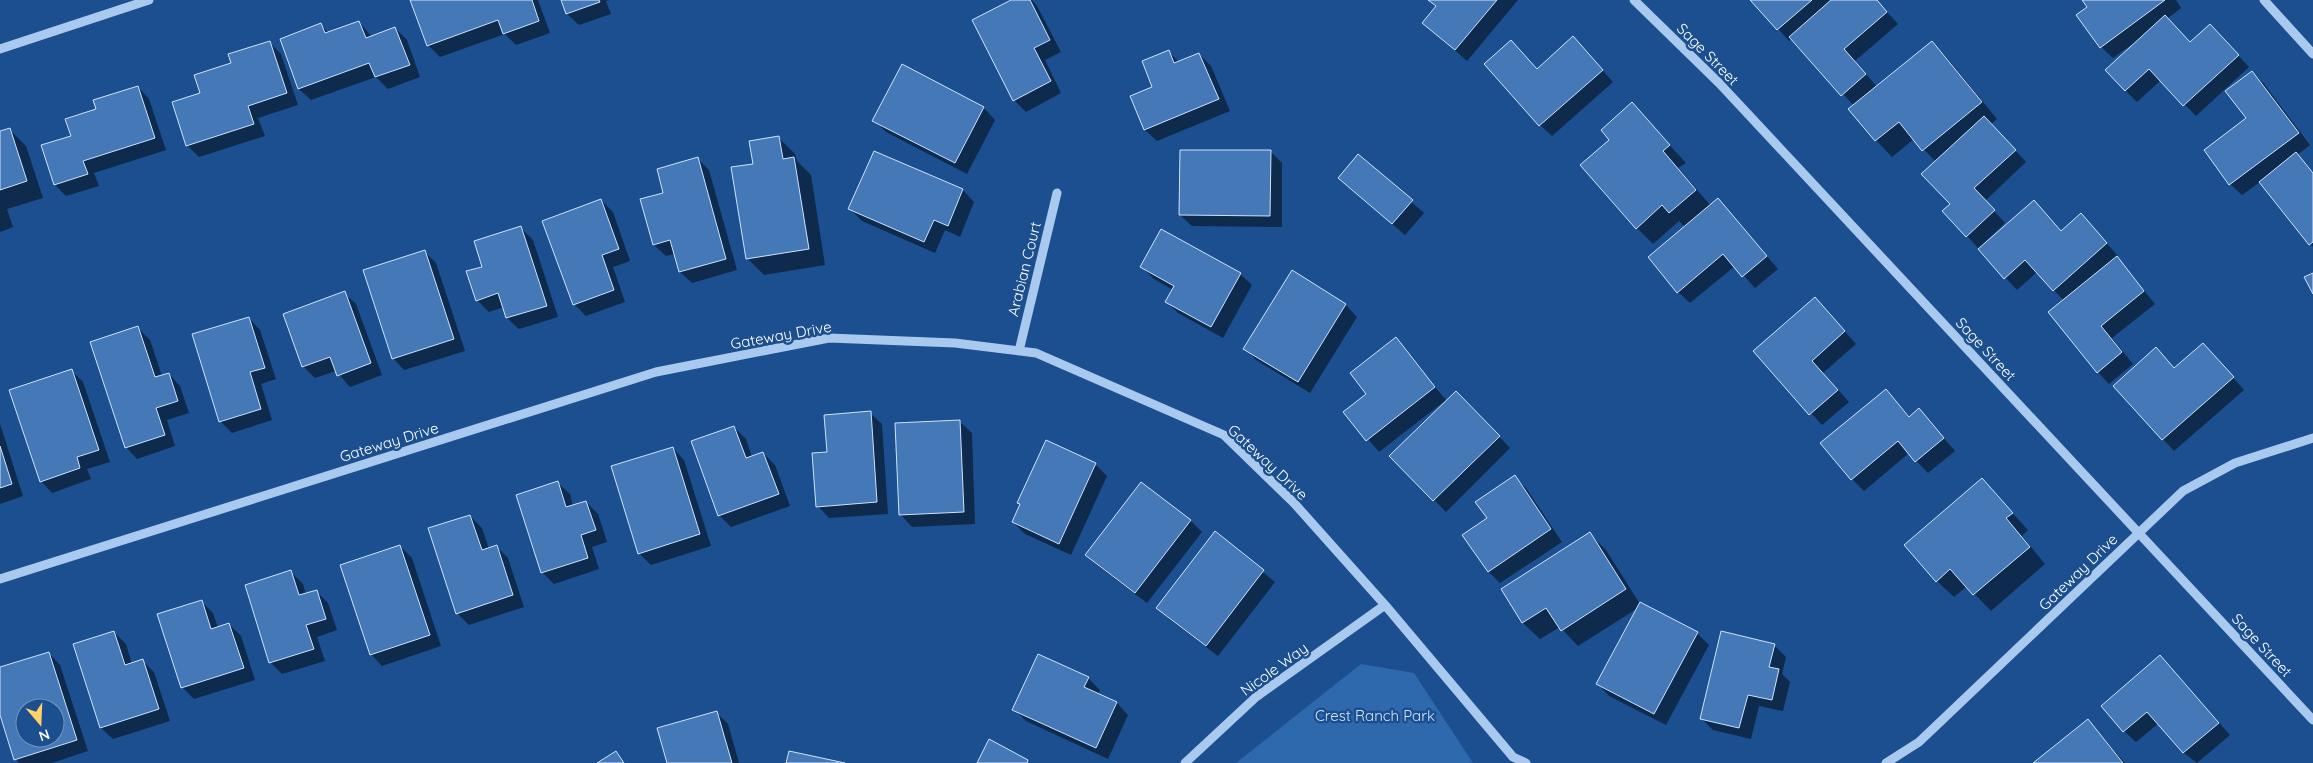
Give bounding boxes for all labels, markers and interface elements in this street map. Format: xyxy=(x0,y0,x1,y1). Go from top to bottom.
street label: Sage Street xyxy=(1673,19,1743,89)
street label: Arabian Court xyxy=(1003,220,1045,318)
street label: Sage Street xyxy=(1952,313,2020,385)
street label: Gateway Drive xyxy=(729,317,833,353)
street label: Gateway Drive xyxy=(337,418,441,466)
street label: Gateway Drive xyxy=(1224,420,1312,504)
street label: Gateway Drive xyxy=(2035,530,2121,614)
street label: Sage Street xyxy=(2228,609,2296,681)
street label: Nicole Way xyxy=(1237,638,1311,700)
north arrow xyxy=(15,698,65,748)
park label: Crest Ranch Park xyxy=(1315,706,1435,725)
text: N xyxy=(36,725,52,745)

